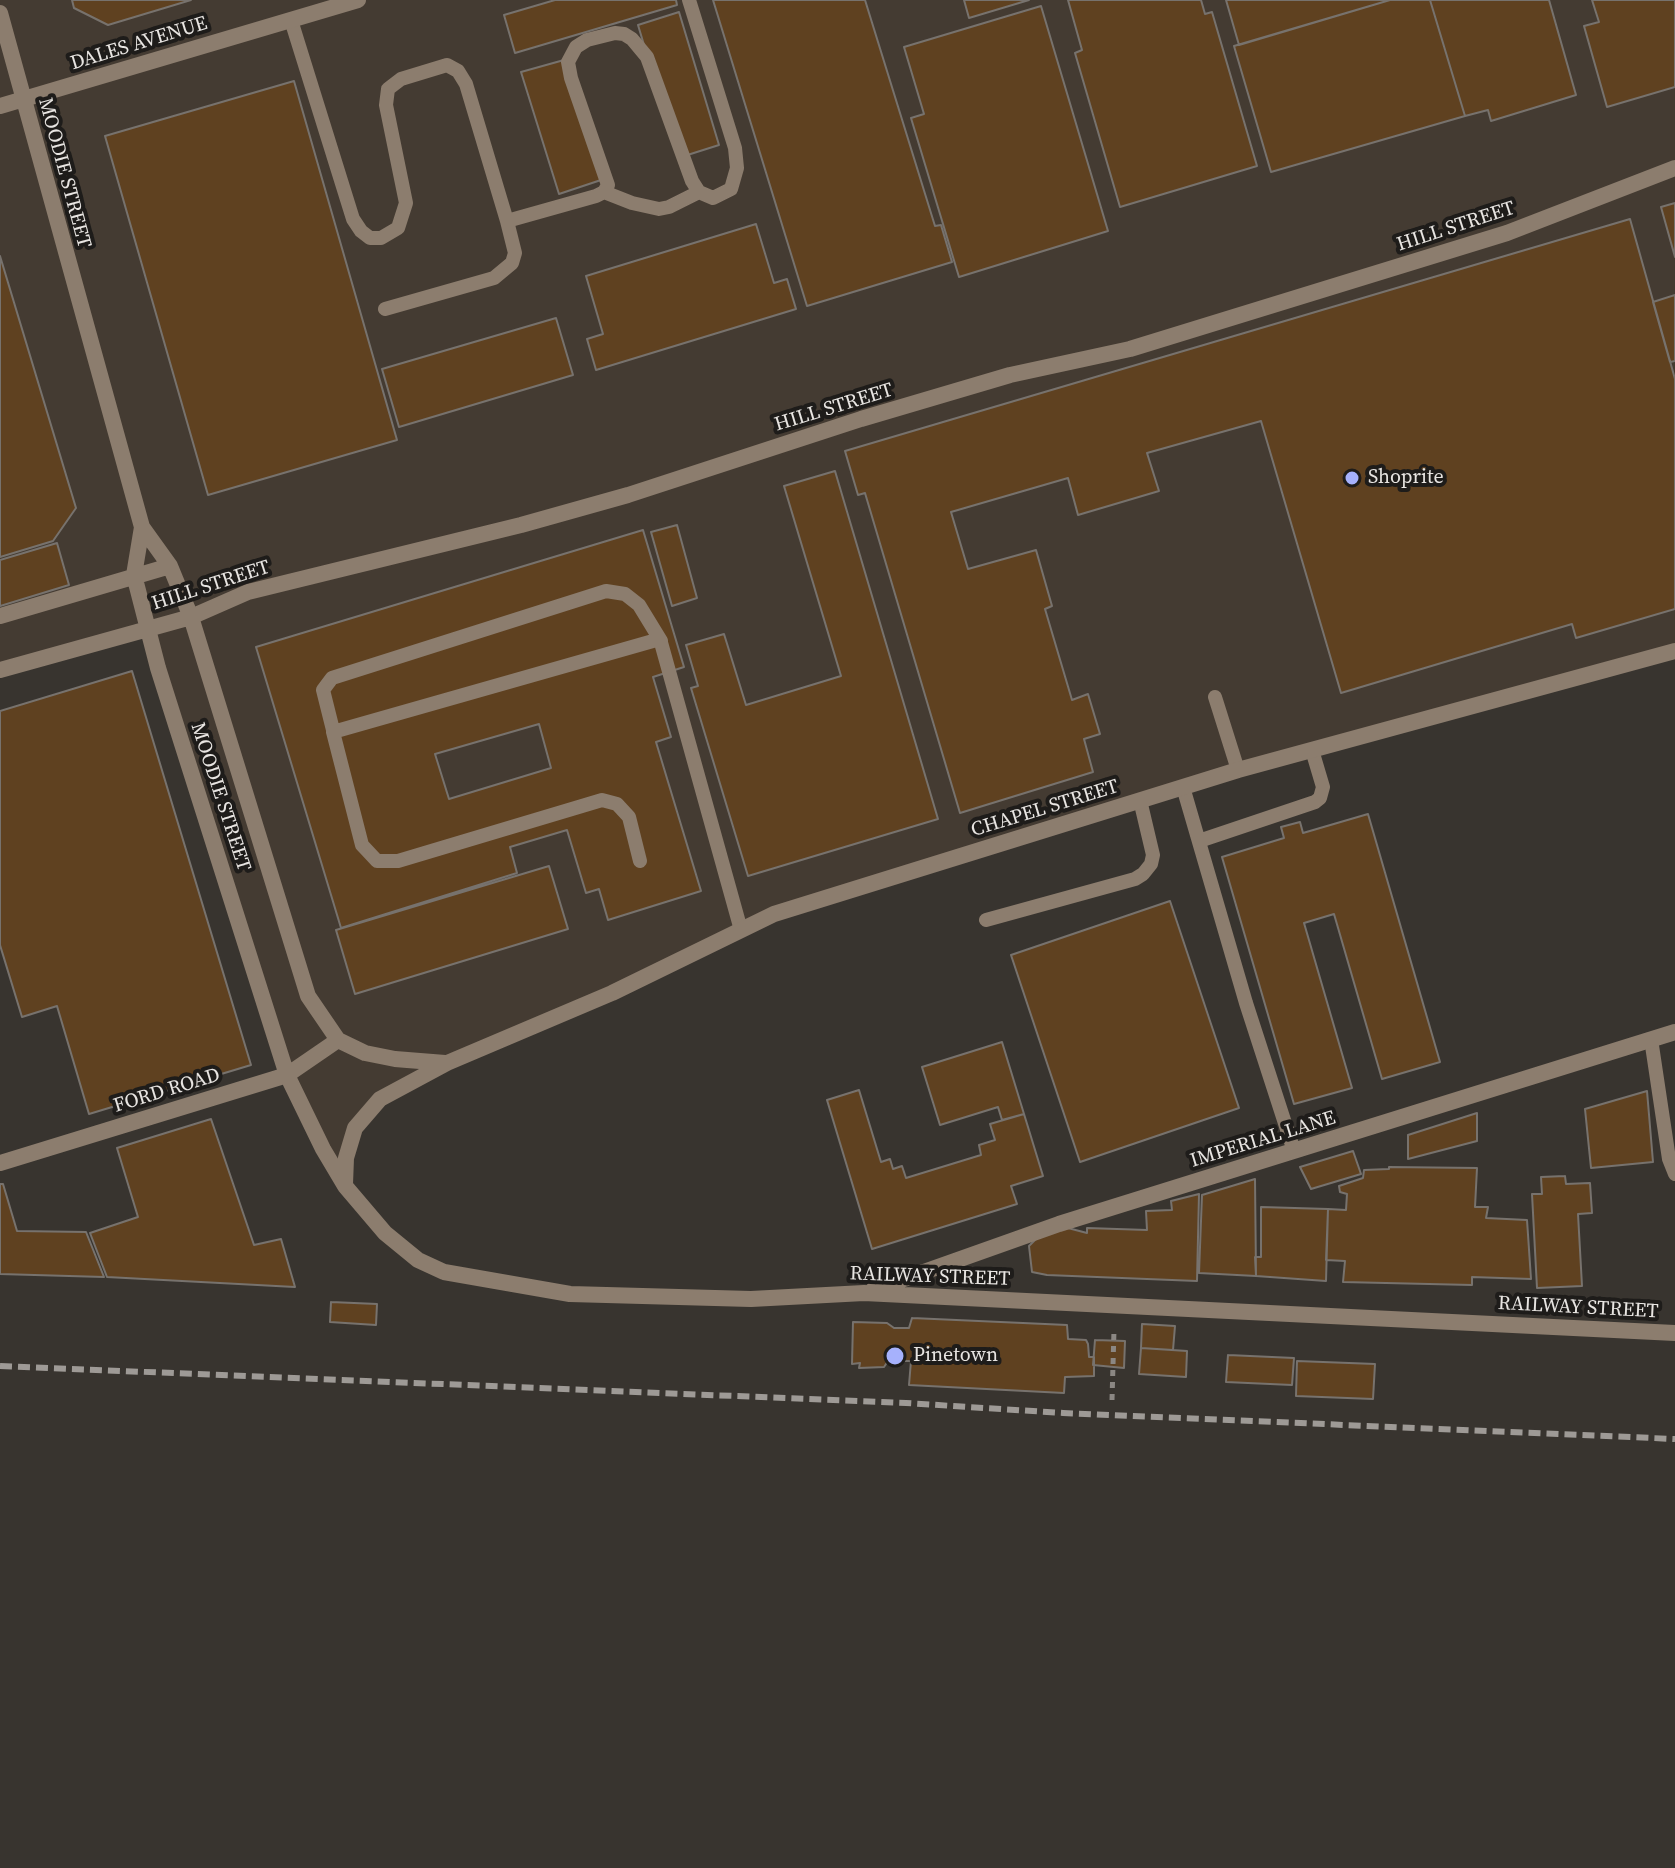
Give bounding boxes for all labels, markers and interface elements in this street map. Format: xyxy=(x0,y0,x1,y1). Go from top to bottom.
street label: DALES AVENUE xyxy=(68,12,210,76)
street label: MOODIE STREET xyxy=(32,95,96,251)
street label: HILL STREET xyxy=(1394,197,1518,257)
street label: HILL STREET xyxy=(772,379,896,437)
place label: Shoprite xyxy=(1368,466,1444,490)
marker: Shoprite xyxy=(1343,469,1361,487)
street label: HILL STREET xyxy=(149,556,273,616)
street label: MOODIE STREET xyxy=(185,720,255,874)
street label: CHAPEL STREET xyxy=(968,775,1122,843)
street label: FORD ROAD xyxy=(111,1063,223,1119)
street label: IMPERIAL LANE xyxy=(1187,1106,1339,1174)
street label: RAILWAY STREET xyxy=(849,1262,1011,1292)
street label: RAILWAY STREET xyxy=(1497,1292,1659,1324)
place label: Pinetown xyxy=(913,1344,998,1368)
marker: Pinetown xyxy=(884,1345,906,1367)

